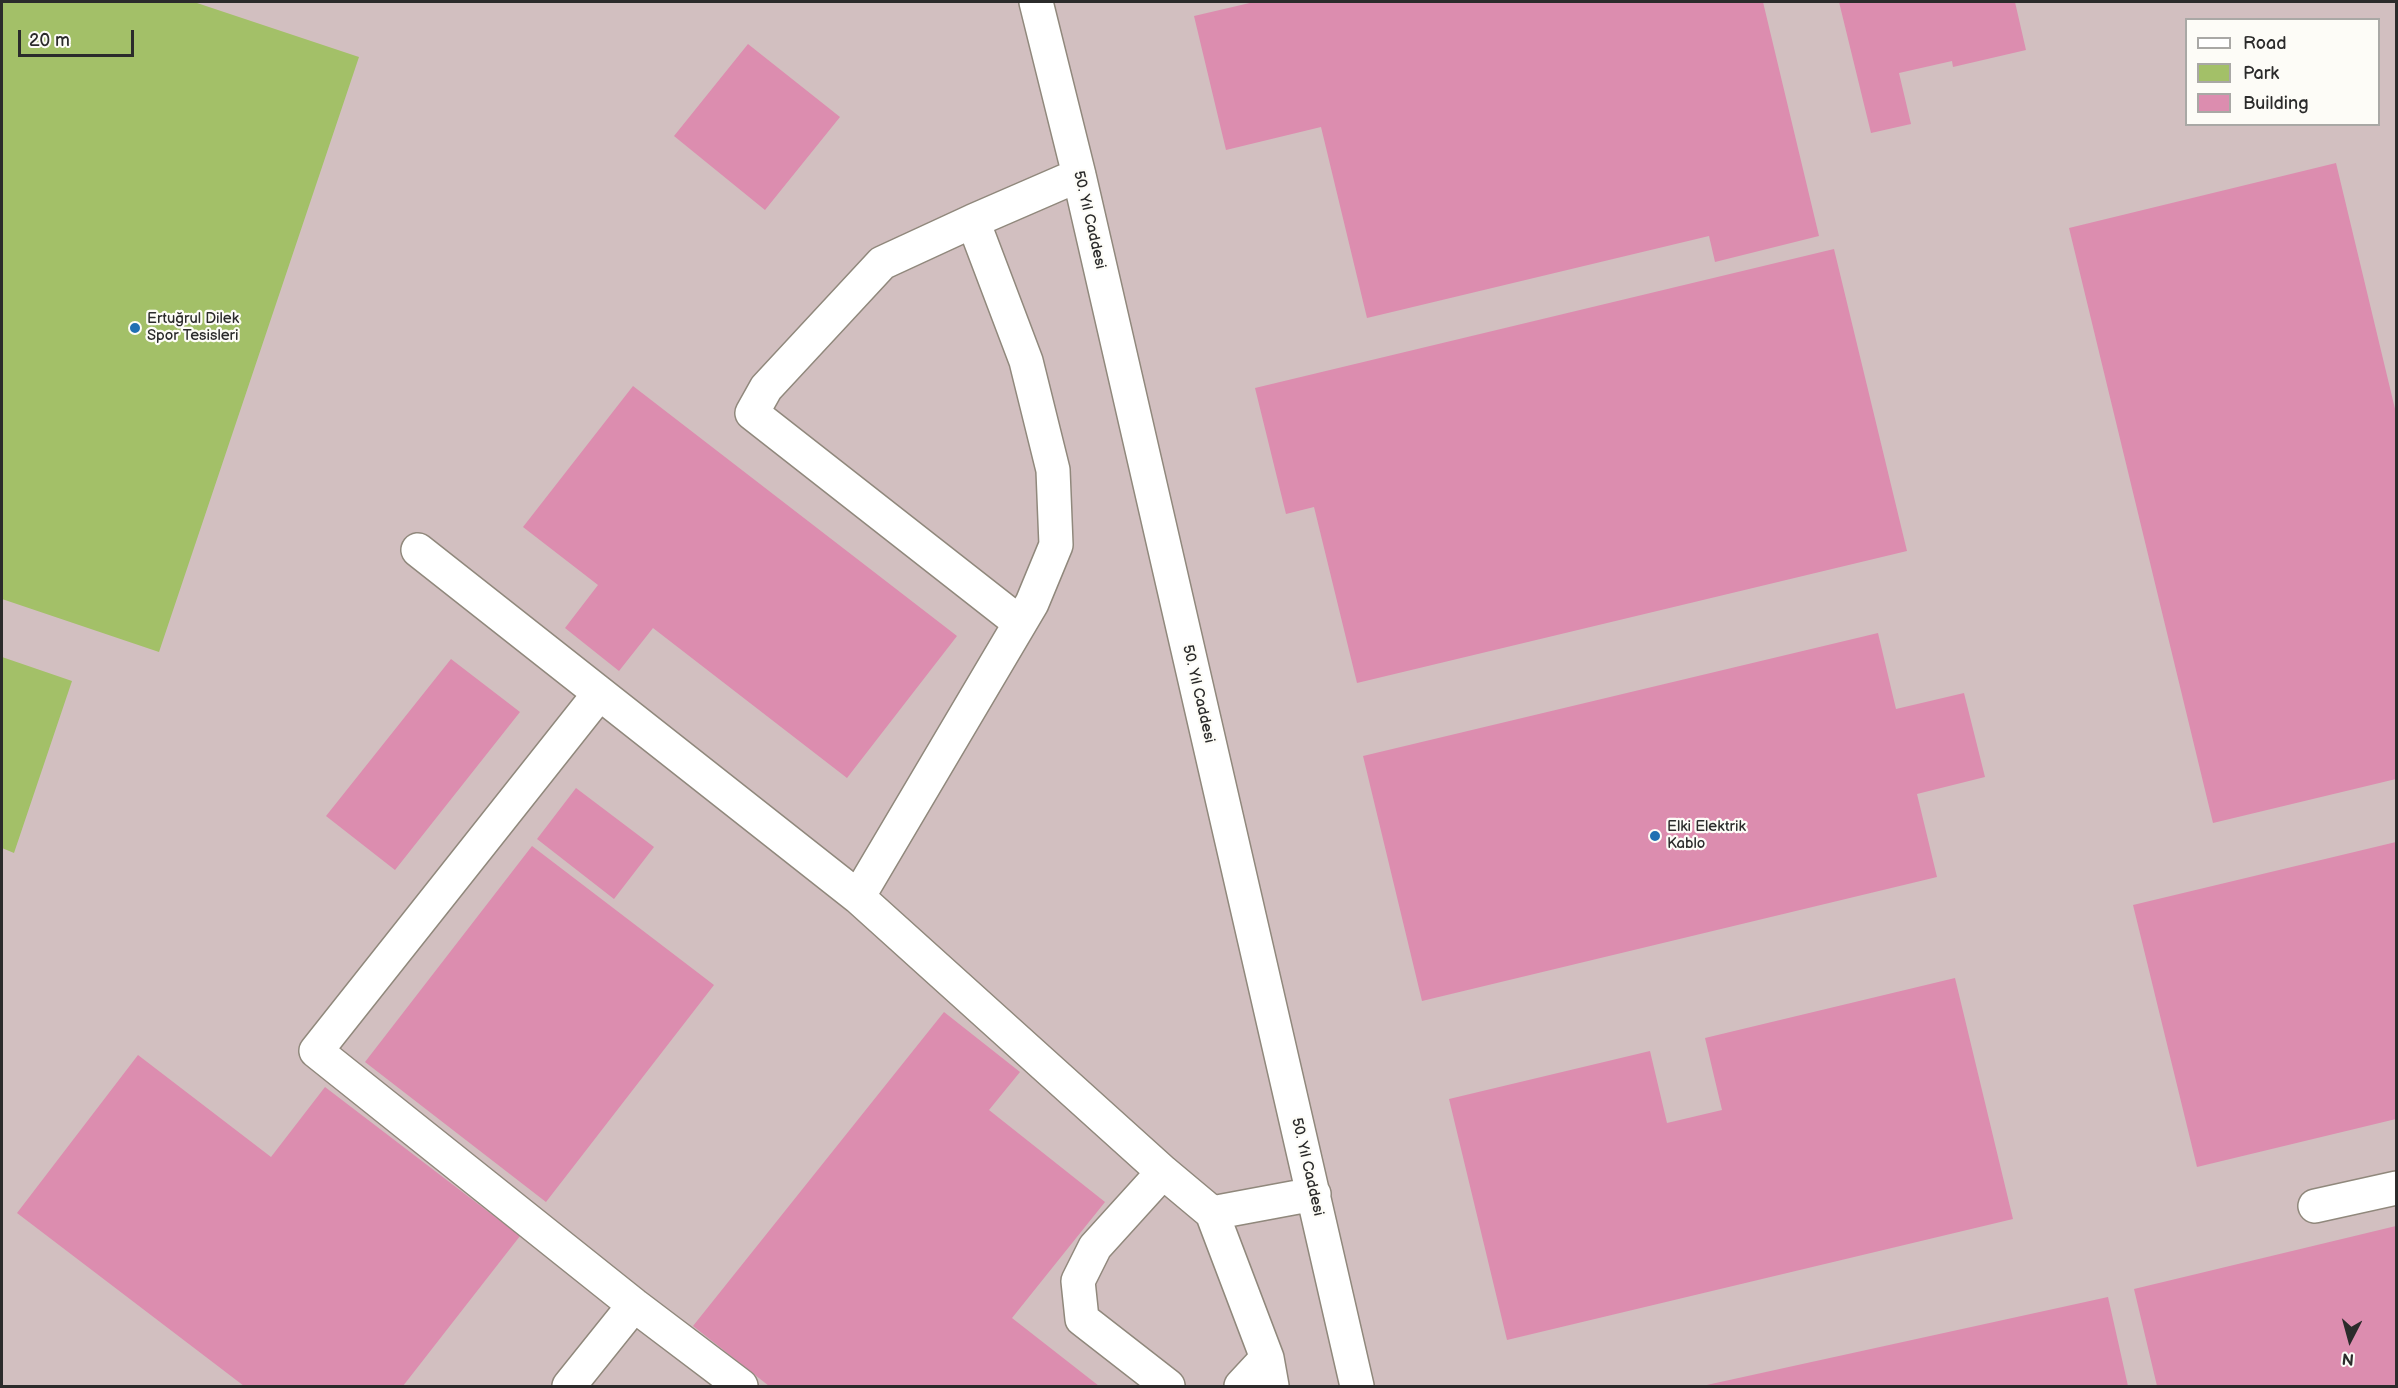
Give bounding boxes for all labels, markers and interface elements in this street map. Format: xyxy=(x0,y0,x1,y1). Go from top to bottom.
scale bar xyxy=(21,18,136,56)
legend xyxy=(2185,18,2380,126)
text: 20 m xyxy=(29,30,70,51)
text: Road xyxy=(2243,33,2287,54)
text: Park xyxy=(2243,63,2279,84)
text: Building xyxy=(2243,93,2309,114)
street label: 50. Yıl Caddesi xyxy=(1069,169,1109,271)
place label: Ertuğrul Dilek Spor Tesisleri xyxy=(147,310,239,345)
marker: Ertuğrul Dilek Spor Tesisleri xyxy=(128,321,142,335)
street label: 50. Yıl Caddesi xyxy=(1178,643,1218,745)
place label: Elki Elektrik Kablo xyxy=(1667,818,1746,853)
marker: Elki Elektrik Kablo xyxy=(1648,829,1662,843)
street label: 50. Yıl Caddesi xyxy=(1287,1116,1327,1218)
north arrow xyxy=(2320,1310,2380,1370)
text: N xyxy=(2341,1348,2355,1368)

